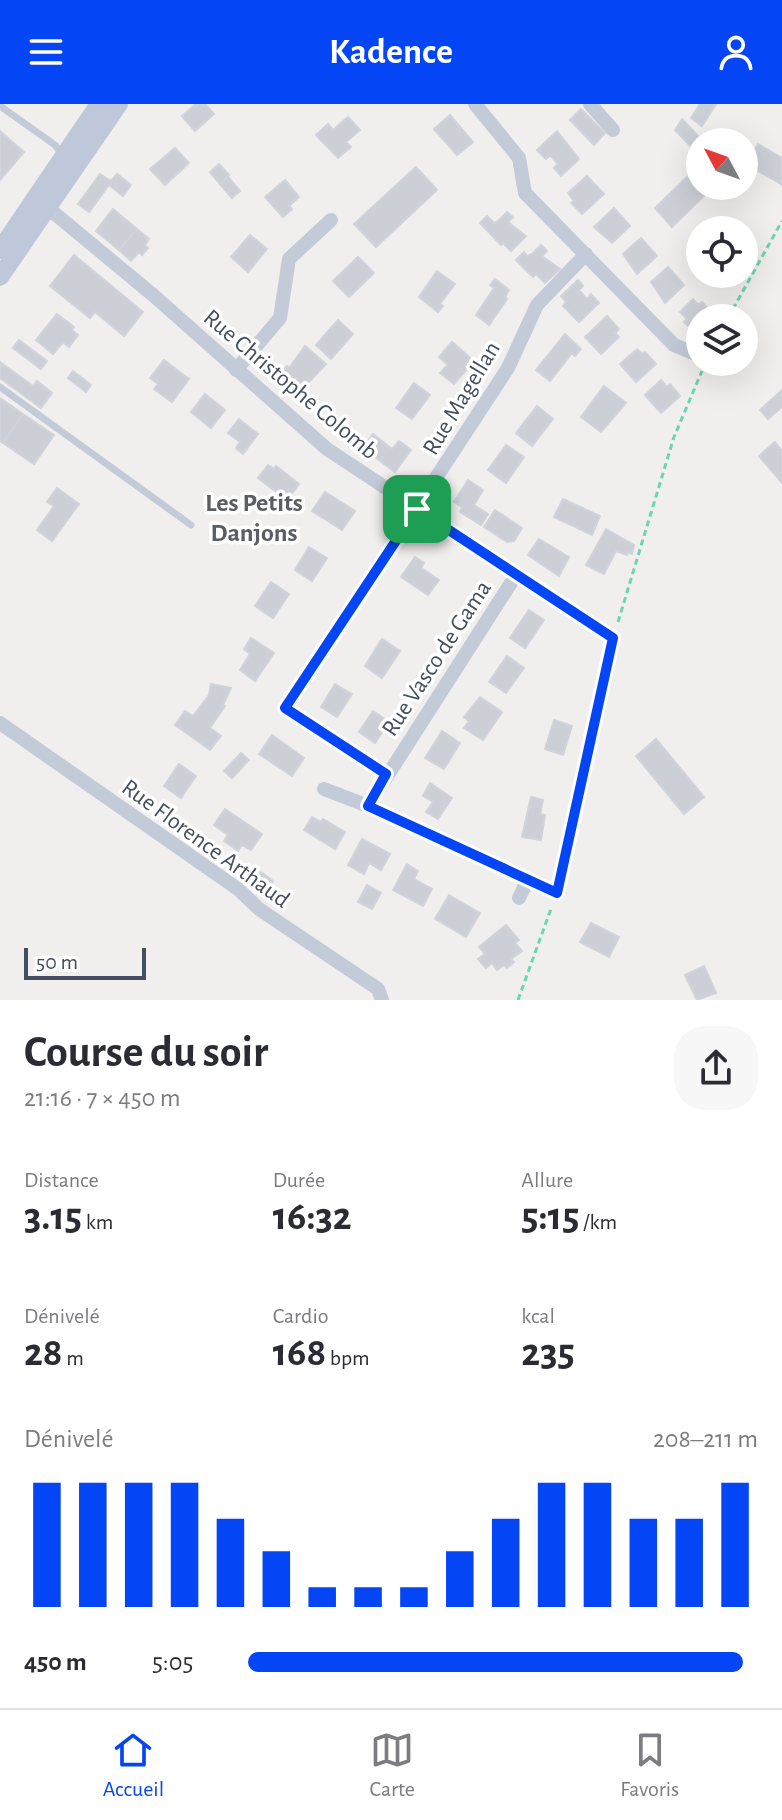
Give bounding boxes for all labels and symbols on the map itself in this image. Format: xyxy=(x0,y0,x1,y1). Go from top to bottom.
north arrow xyxy=(686,128,758,200)
street label: Rue Christophe Colomb xyxy=(199,305,382,464)
street label: Rue Magellan xyxy=(419,338,505,459)
pin xyxy=(383,475,451,543)
district label: Les Petits Danjons xyxy=(205,490,303,546)
street label: Rue Vasco de Gama xyxy=(378,577,496,741)
street label: Rue Florence Arthaud xyxy=(117,775,294,912)
scale bar xyxy=(24,944,146,980)

